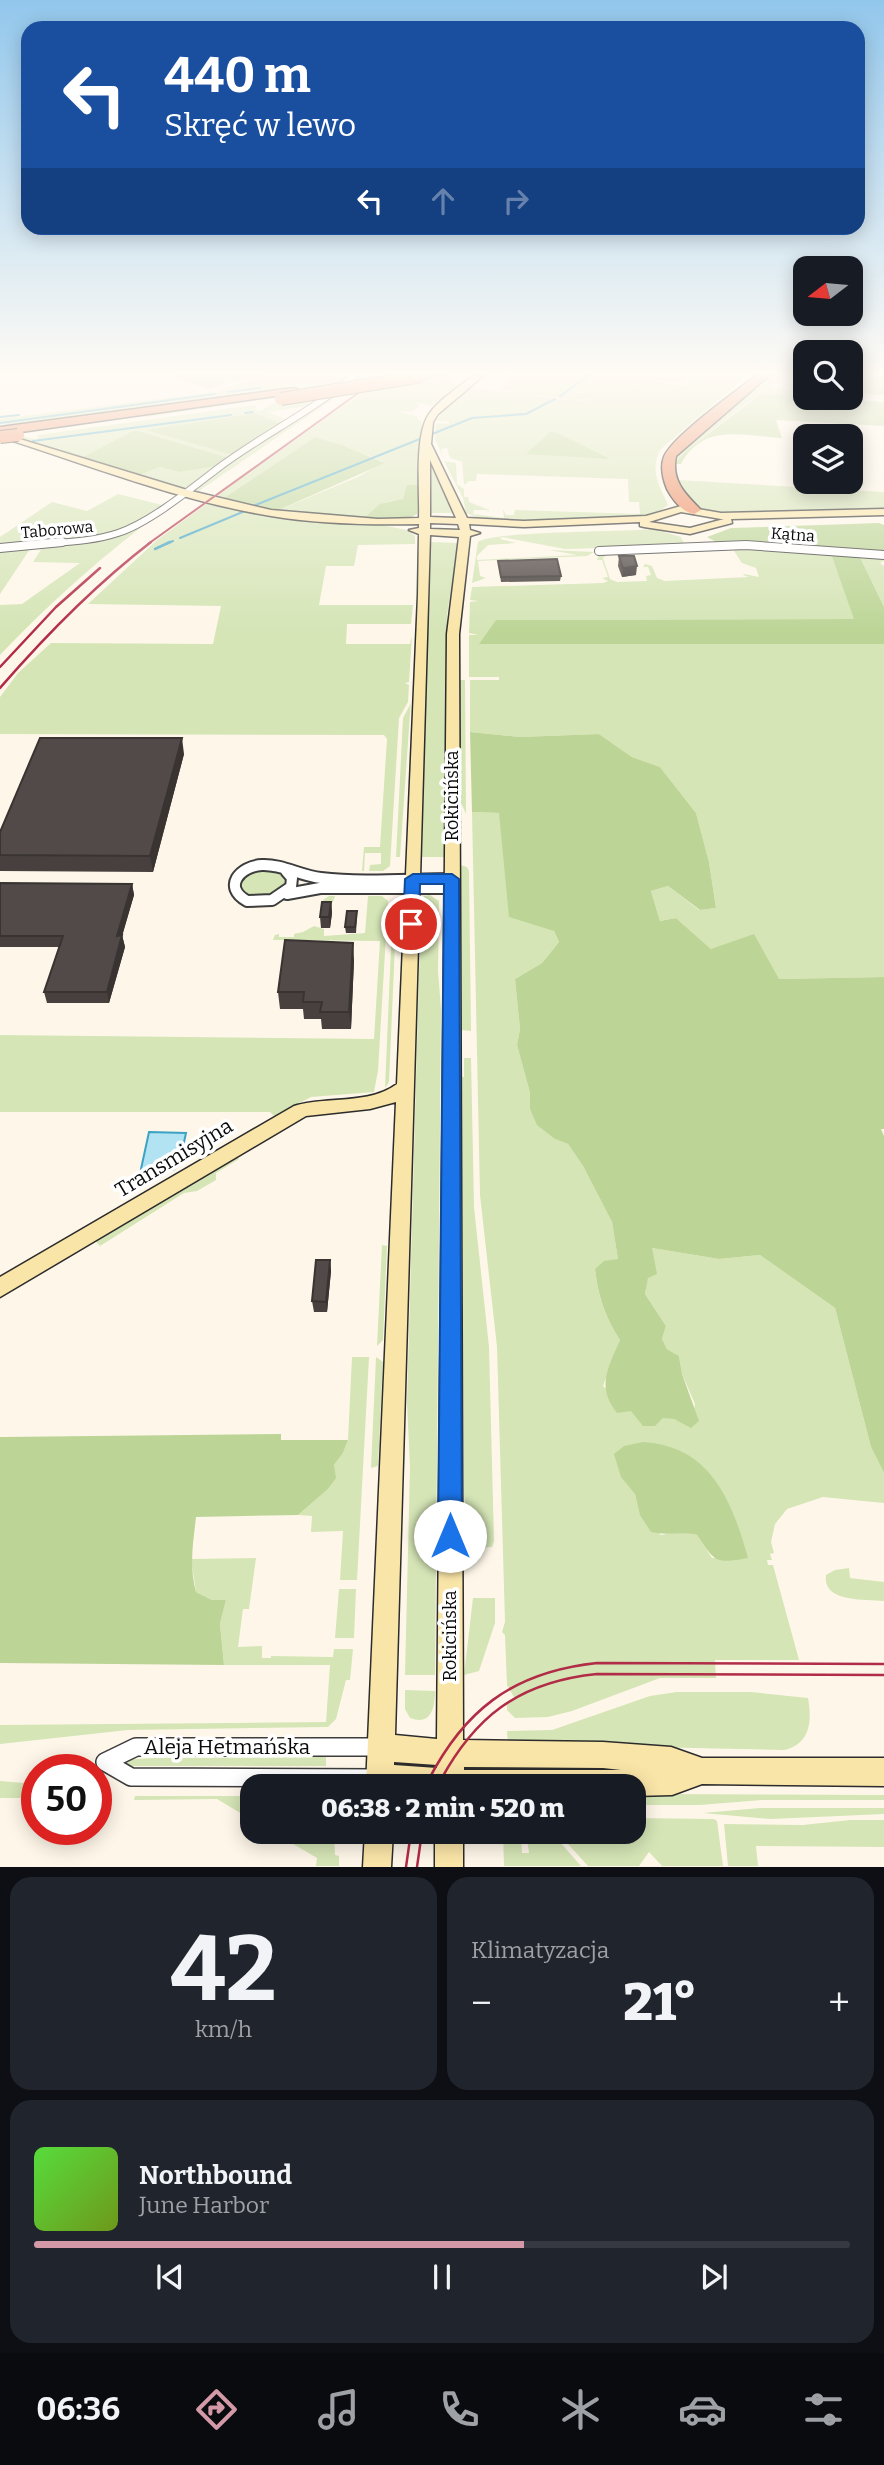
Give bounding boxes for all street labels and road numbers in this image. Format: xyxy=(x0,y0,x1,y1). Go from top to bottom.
street label: Taborowa xyxy=(20,517,94,542)
street label: Kątna xyxy=(770,523,816,546)
street label: Rokicińska xyxy=(441,750,463,841)
street label: Transmisyjna xyxy=(111,1112,238,1203)
street label: Rokicińska xyxy=(439,1590,461,1681)
street label: Aleja Hetmańska xyxy=(144,1734,311,1760)

